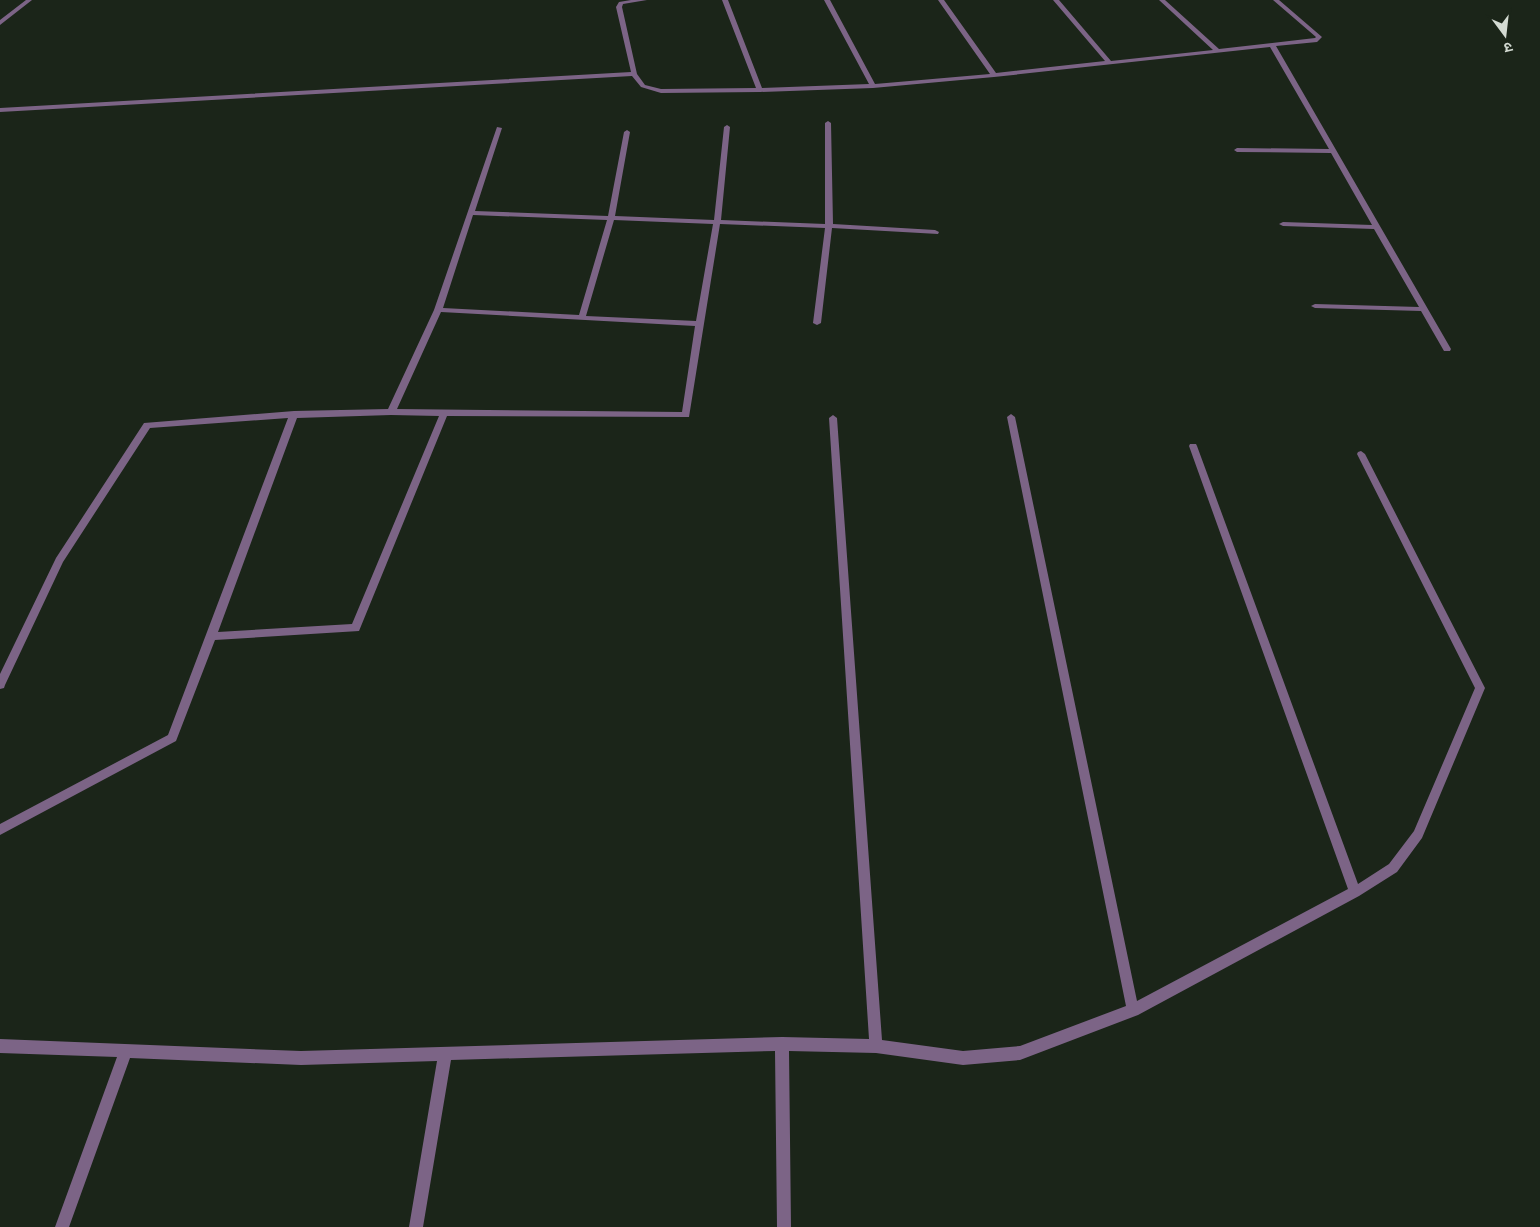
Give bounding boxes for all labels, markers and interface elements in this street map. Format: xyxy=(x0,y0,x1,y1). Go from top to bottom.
north arrow xyxy=(1480,10,1530,60)
text: उ xyxy=(1501,36,1514,57)

